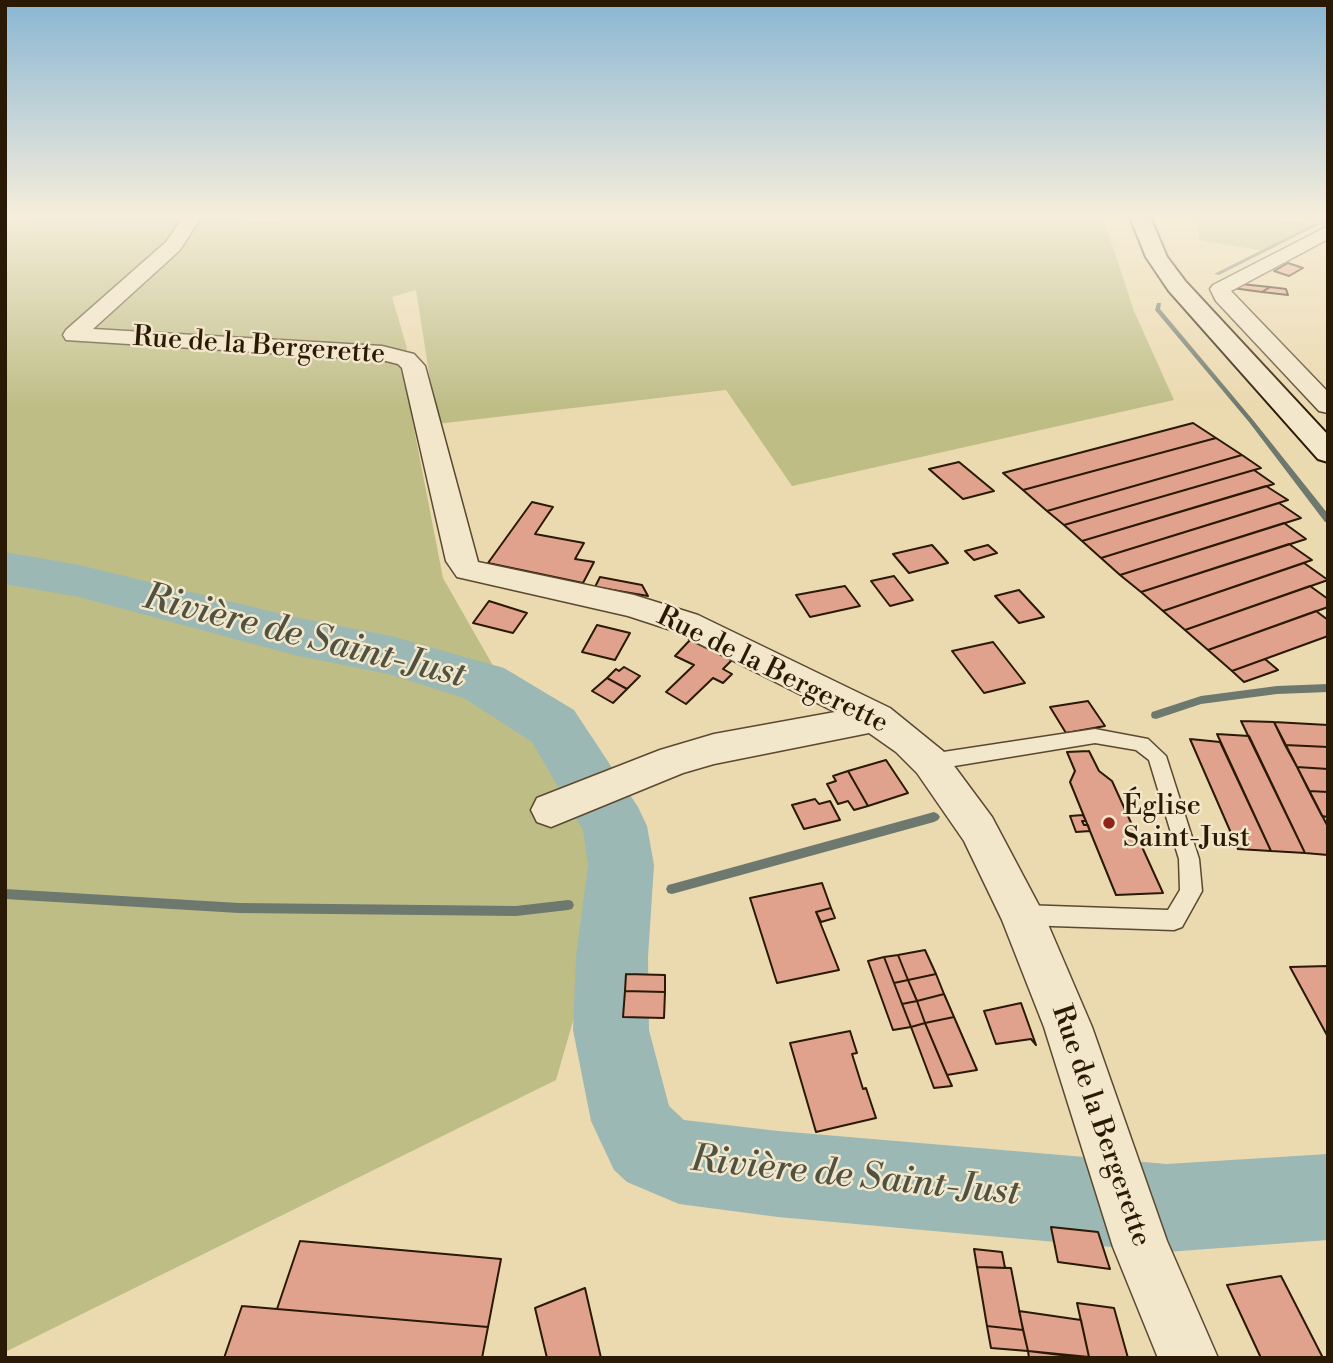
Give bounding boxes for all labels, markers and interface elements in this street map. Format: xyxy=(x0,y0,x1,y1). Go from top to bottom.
street label: Rue de la Bergerette xyxy=(132,321,386,373)
water label: Rivière de Saint-Just xyxy=(138,576,470,700)
street label: Rue de la Bergerette xyxy=(651,600,893,742)
place label: Église Saint-Just xyxy=(1123,790,1250,856)
marker: Église Saint-Just xyxy=(1101,815,1117,831)
street label: Rue de la Bergerette xyxy=(1043,1001,1157,1251)
water label: Rivière de Saint-Just xyxy=(688,1139,1022,1217)

